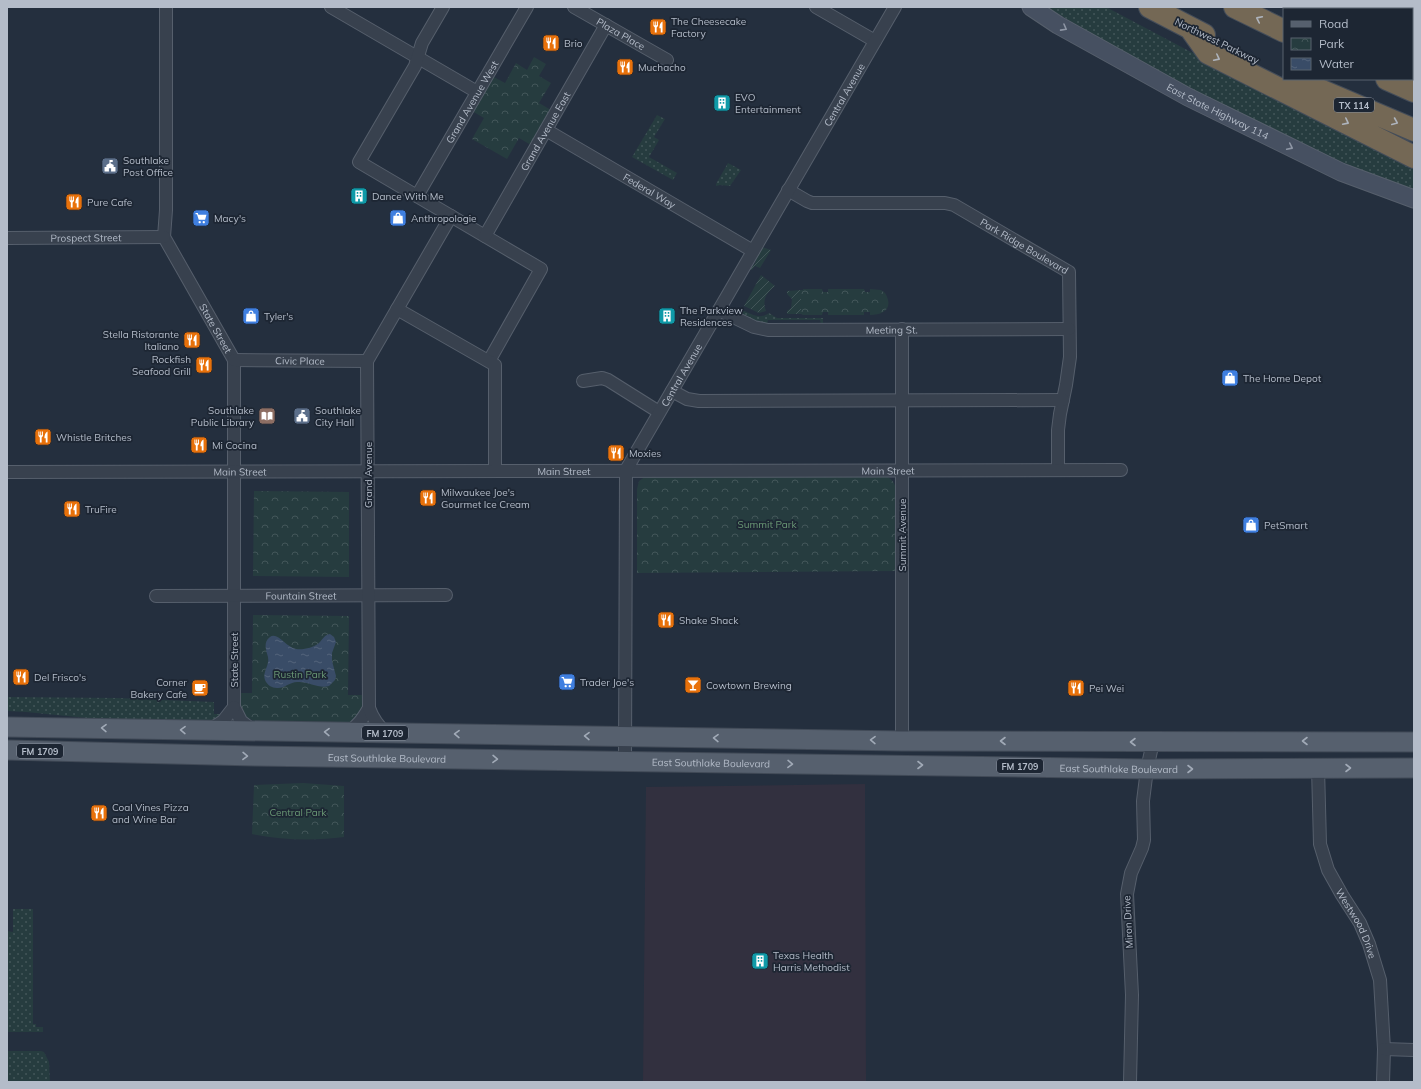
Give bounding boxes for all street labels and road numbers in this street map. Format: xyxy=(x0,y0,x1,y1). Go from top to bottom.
street label: Plaza Place xyxy=(594,15,648,53)
street label: Northwest Parkway xyxy=(1173,15,1262,67)
street label: Grand Avenue West xyxy=(443,58,501,145)
street label: Central Avenue xyxy=(821,61,867,129)
street label: East State Highway 114 xyxy=(1164,80,1271,142)
street label: Grand Avenue East xyxy=(517,89,573,173)
road number: TX 114 xyxy=(1334,98,1374,112)
street label: Federal Way xyxy=(621,170,679,211)
street label: Park Ridge Boulevard xyxy=(978,215,1071,277)
street label: Prospect Street xyxy=(50,231,122,244)
street label: State Street xyxy=(197,301,235,356)
street label: Meeting St. xyxy=(866,323,918,336)
street label: Central Avenue xyxy=(658,341,705,409)
street label: Civic Place xyxy=(275,354,325,367)
street label: Grand Avenue xyxy=(362,442,375,508)
street label: Main Street xyxy=(537,464,591,478)
street label: Main Street xyxy=(861,464,915,477)
street label: Main Street xyxy=(213,465,267,478)
street label: Summit Avenue xyxy=(896,499,909,571)
street label: Fountain Street xyxy=(266,589,337,602)
street label: State Street xyxy=(228,632,241,687)
road number: FM 1709 xyxy=(362,726,408,740)
road number: FM 1709 xyxy=(17,744,63,758)
street label: East Southlake Boulevard xyxy=(328,751,446,765)
street label: East Southlake Boulevard xyxy=(652,755,770,770)
road number: FM 1709 xyxy=(997,759,1043,773)
street label: East Southlake Boulevard xyxy=(1060,761,1178,776)
street label: Westwood Drive xyxy=(1333,886,1380,960)
street label: Miron Drive xyxy=(1120,895,1136,949)

